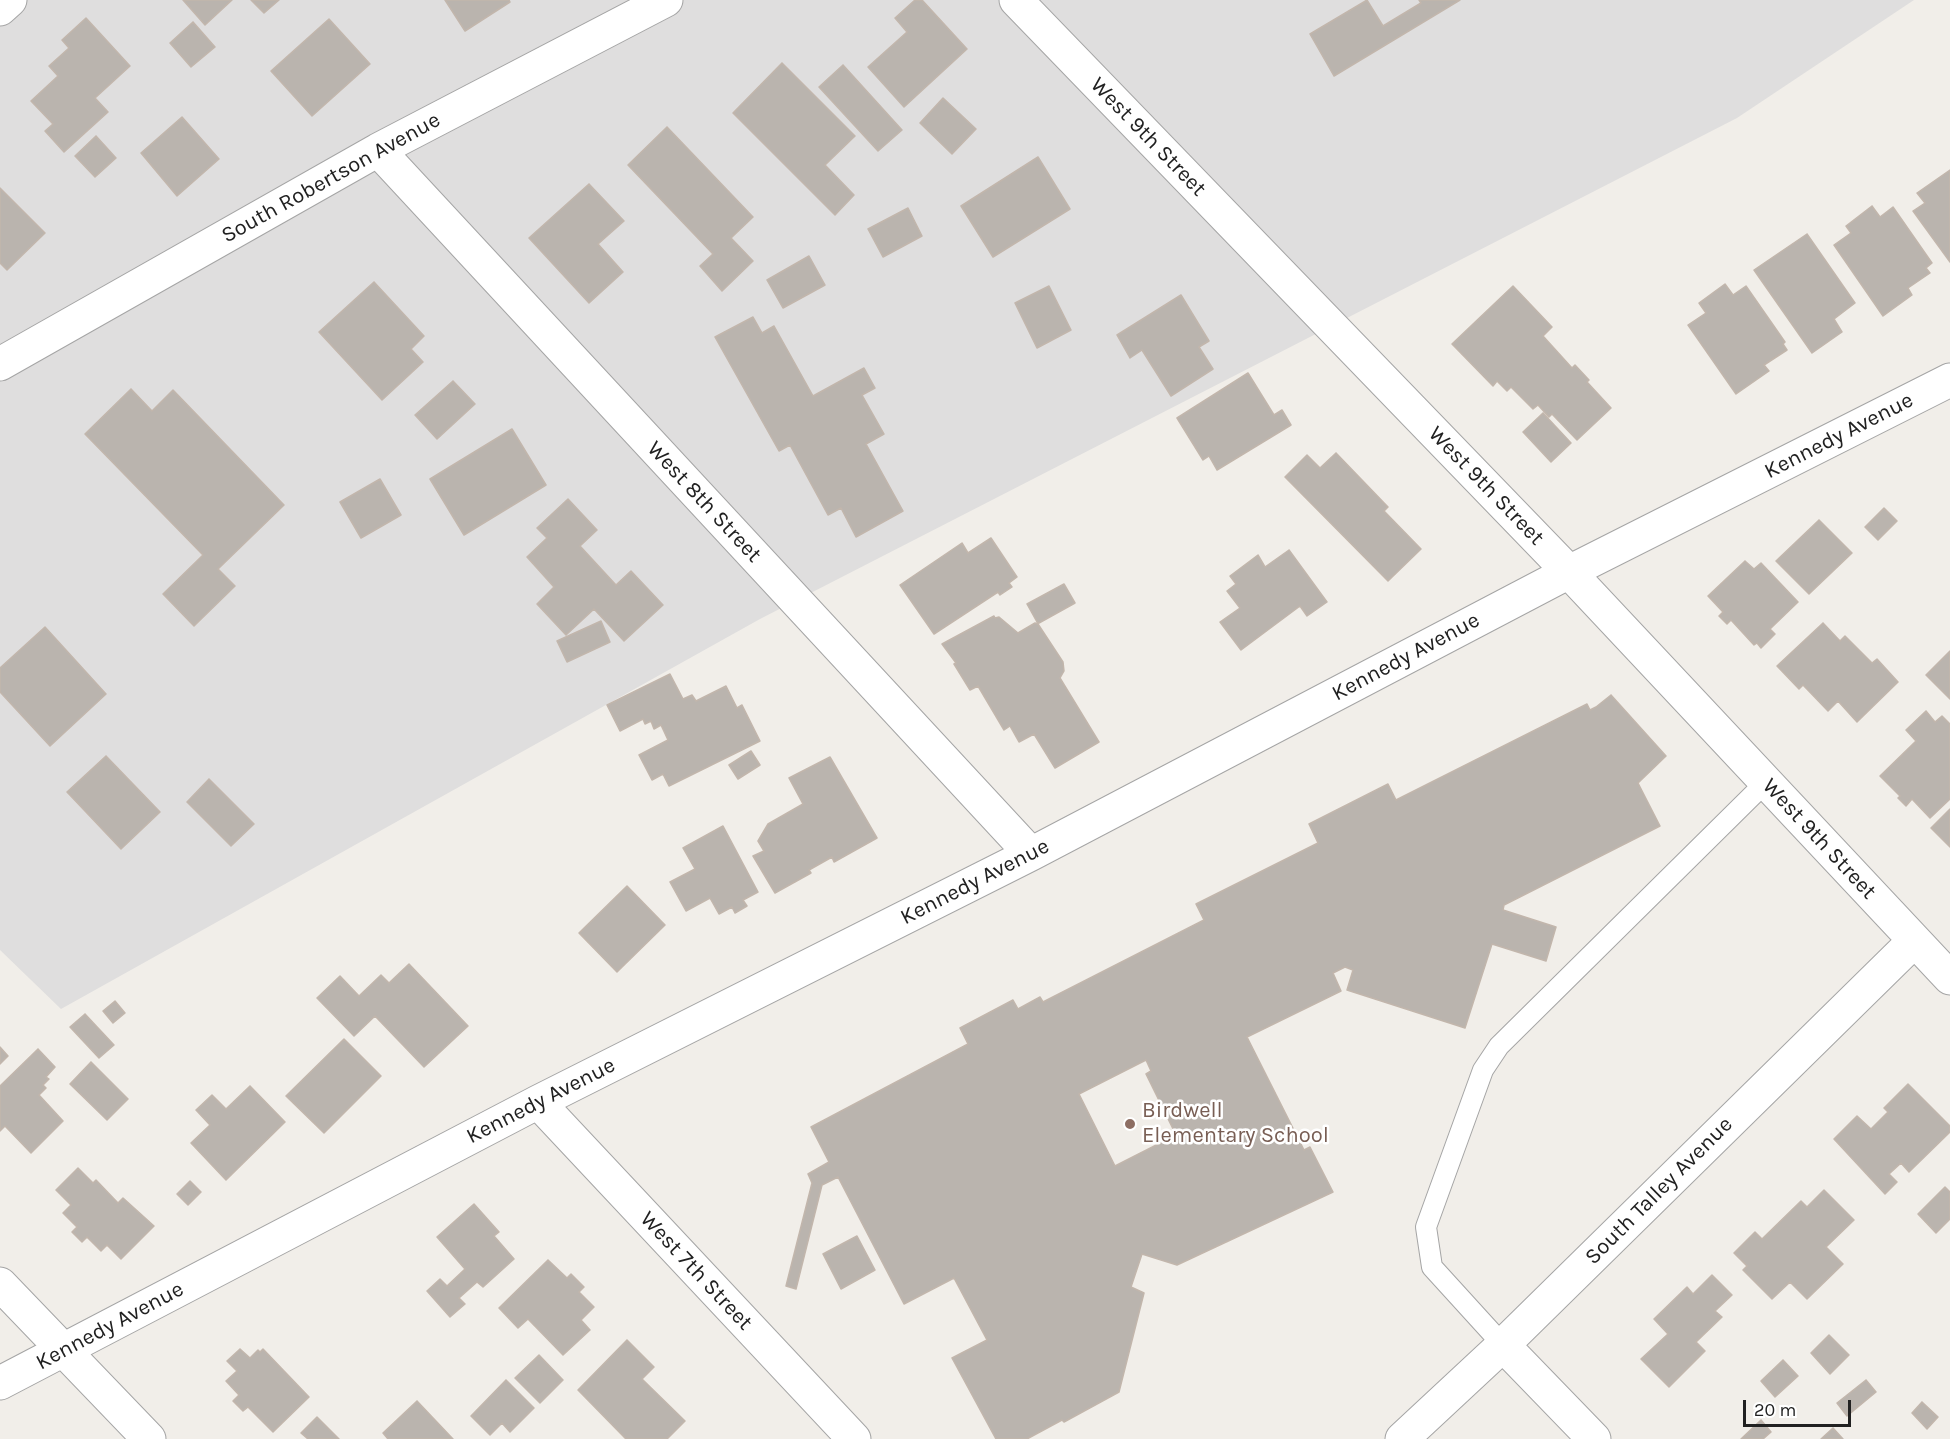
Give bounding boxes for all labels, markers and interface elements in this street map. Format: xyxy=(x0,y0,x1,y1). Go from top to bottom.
street label: West 9th Street xyxy=(1085,72,1211,202)
street label: South Robertson Avenue xyxy=(217,107,445,249)
street label: Kennedy Avenue xyxy=(1760,387,1918,485)
street label: West 9th Street xyxy=(1423,421,1549,551)
street label: West 8th Street xyxy=(641,436,767,568)
street label: Kennedy Avenue xyxy=(1328,607,1484,707)
street label: West 9th Street xyxy=(1756,773,1882,905)
street label: Kennedy Avenue xyxy=(896,833,1054,931)
street label: Kennedy Avenue xyxy=(462,1052,620,1150)
place label: Birdwell Elementary School xyxy=(1142,1098,1329,1150)
street label: South Talley Avenue xyxy=(1580,1112,1738,1270)
marker: Birdwell Elementary School xyxy=(1123,1117,1137,1131)
street label: West 7th Street xyxy=(634,1206,758,1336)
street label: Kennedy Avenue xyxy=(32,1276,188,1376)
scale bar xyxy=(1746,1388,1854,1426)
text: 20 m xyxy=(1754,1399,1796,1421)

